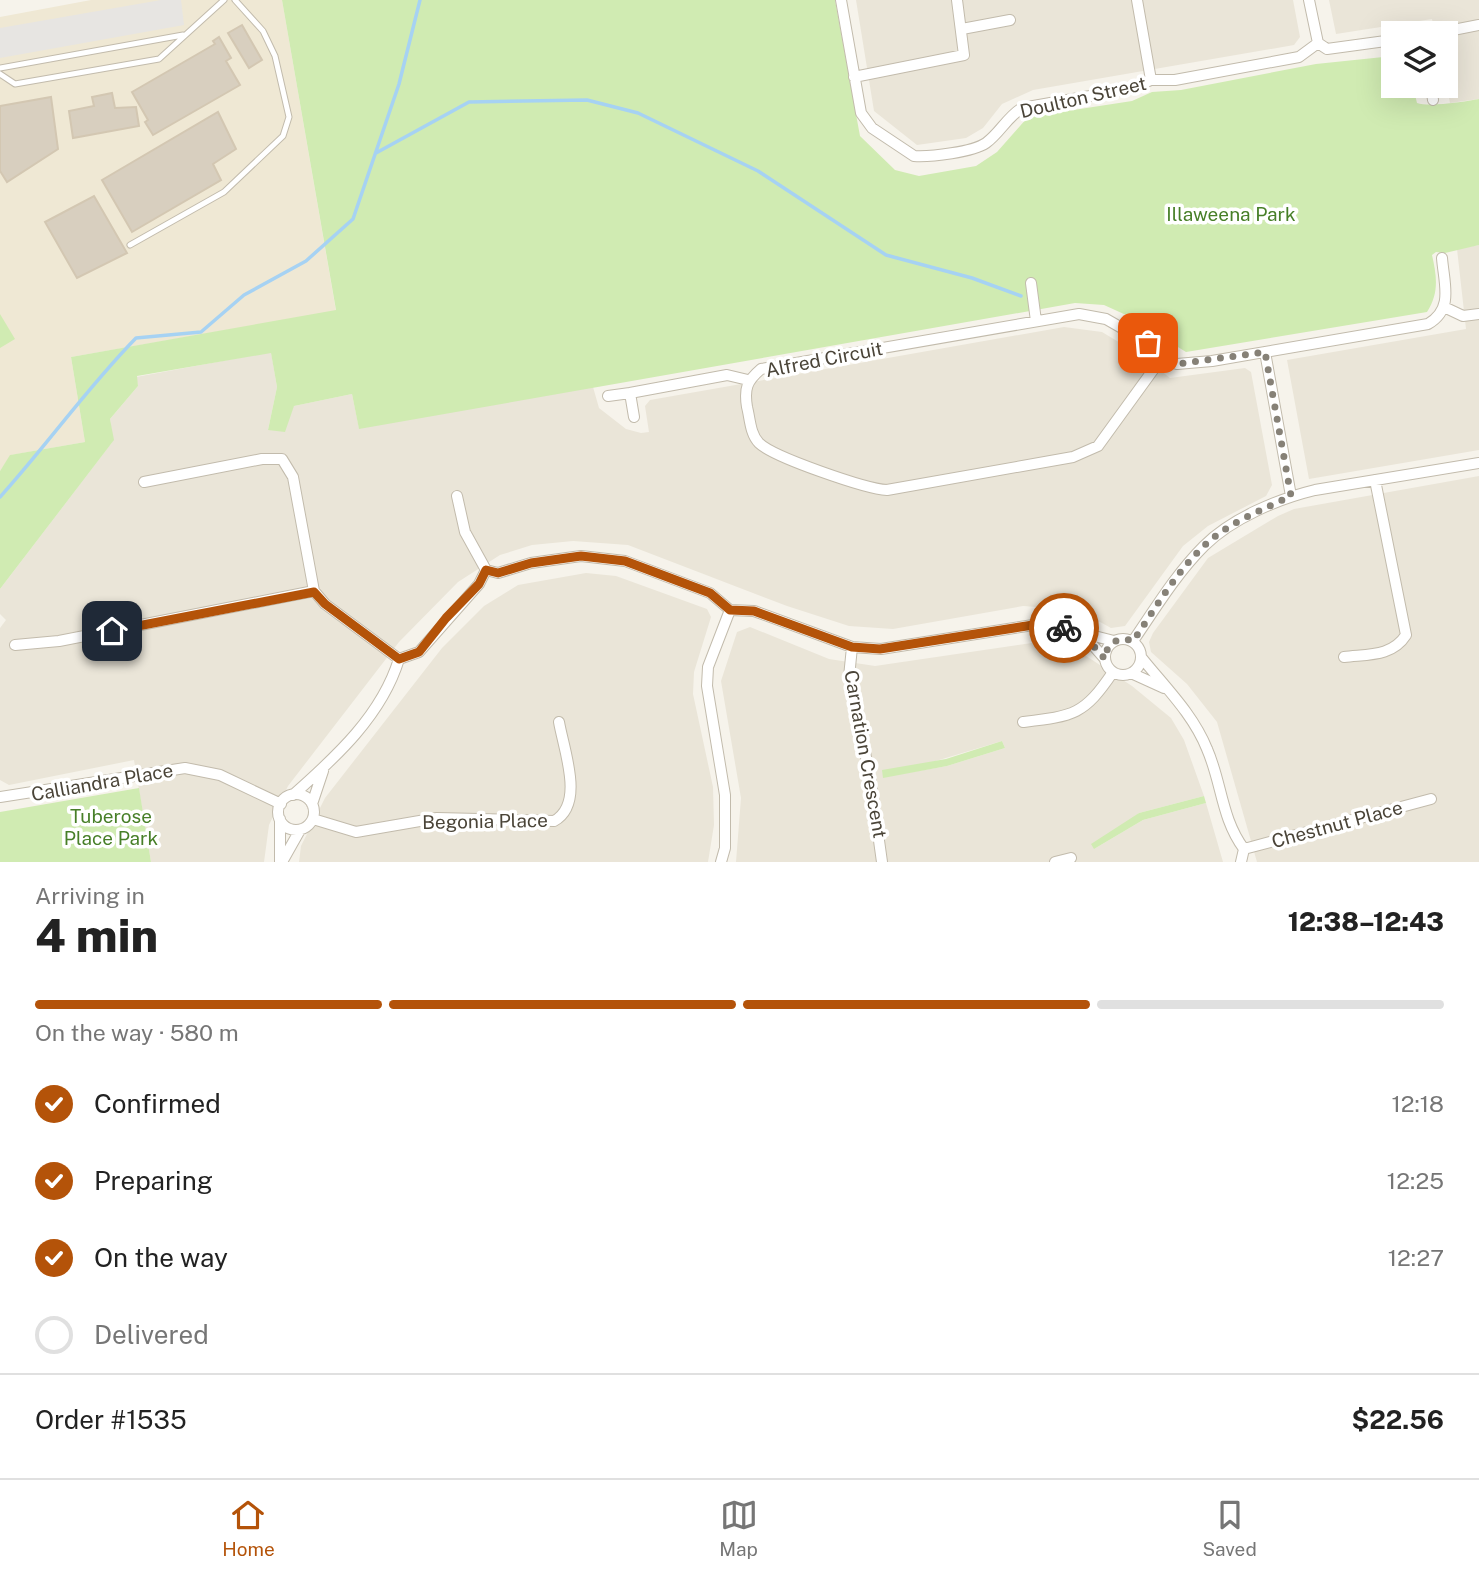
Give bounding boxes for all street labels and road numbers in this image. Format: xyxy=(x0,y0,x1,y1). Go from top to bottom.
street label: Doulton Street xyxy=(1018,72,1148,122)
street label: Alfred Circuit xyxy=(763,337,885,381)
street label: Carnation Crescent xyxy=(840,668,892,840)
street label: Calliandra Place xyxy=(29,759,175,805)
street label: Chestnut Place xyxy=(1269,796,1405,852)
street label: Begonia Place xyxy=(422,809,548,833)

